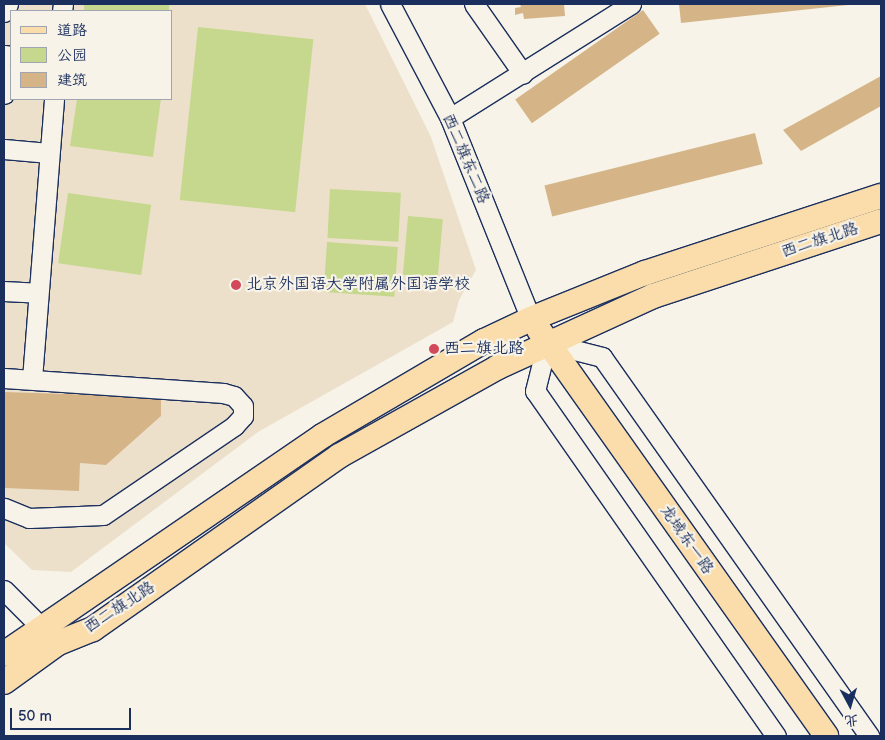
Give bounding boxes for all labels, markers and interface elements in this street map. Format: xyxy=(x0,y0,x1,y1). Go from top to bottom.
legend xyxy=(10,10,172,100)
text: 道路 xyxy=(57,21,87,40)
text: 公园 xyxy=(57,46,87,65)
text: 建筑 xyxy=(57,71,87,90)
street label: 西二旗东二路 xyxy=(437,111,493,207)
street label: 西二旗北路 xyxy=(779,220,861,262)
place label: 北京外国语大学附属外国语学校 xyxy=(246,275,470,295)
marker: 北京外国语大学附属外国语学校 xyxy=(230,279,242,291)
place label: 西二旗北路 xyxy=(444,339,524,359)
marker: 西二旗北路 xyxy=(428,343,440,355)
street label: 龙域东一路 xyxy=(655,502,717,578)
street label: 西二旗北路 xyxy=(81,578,159,638)
north arrow xyxy=(825,680,875,730)
scale bar xyxy=(12,698,134,730)
text: 50 m xyxy=(18,707,52,726)
text: 北 xyxy=(844,711,859,730)

